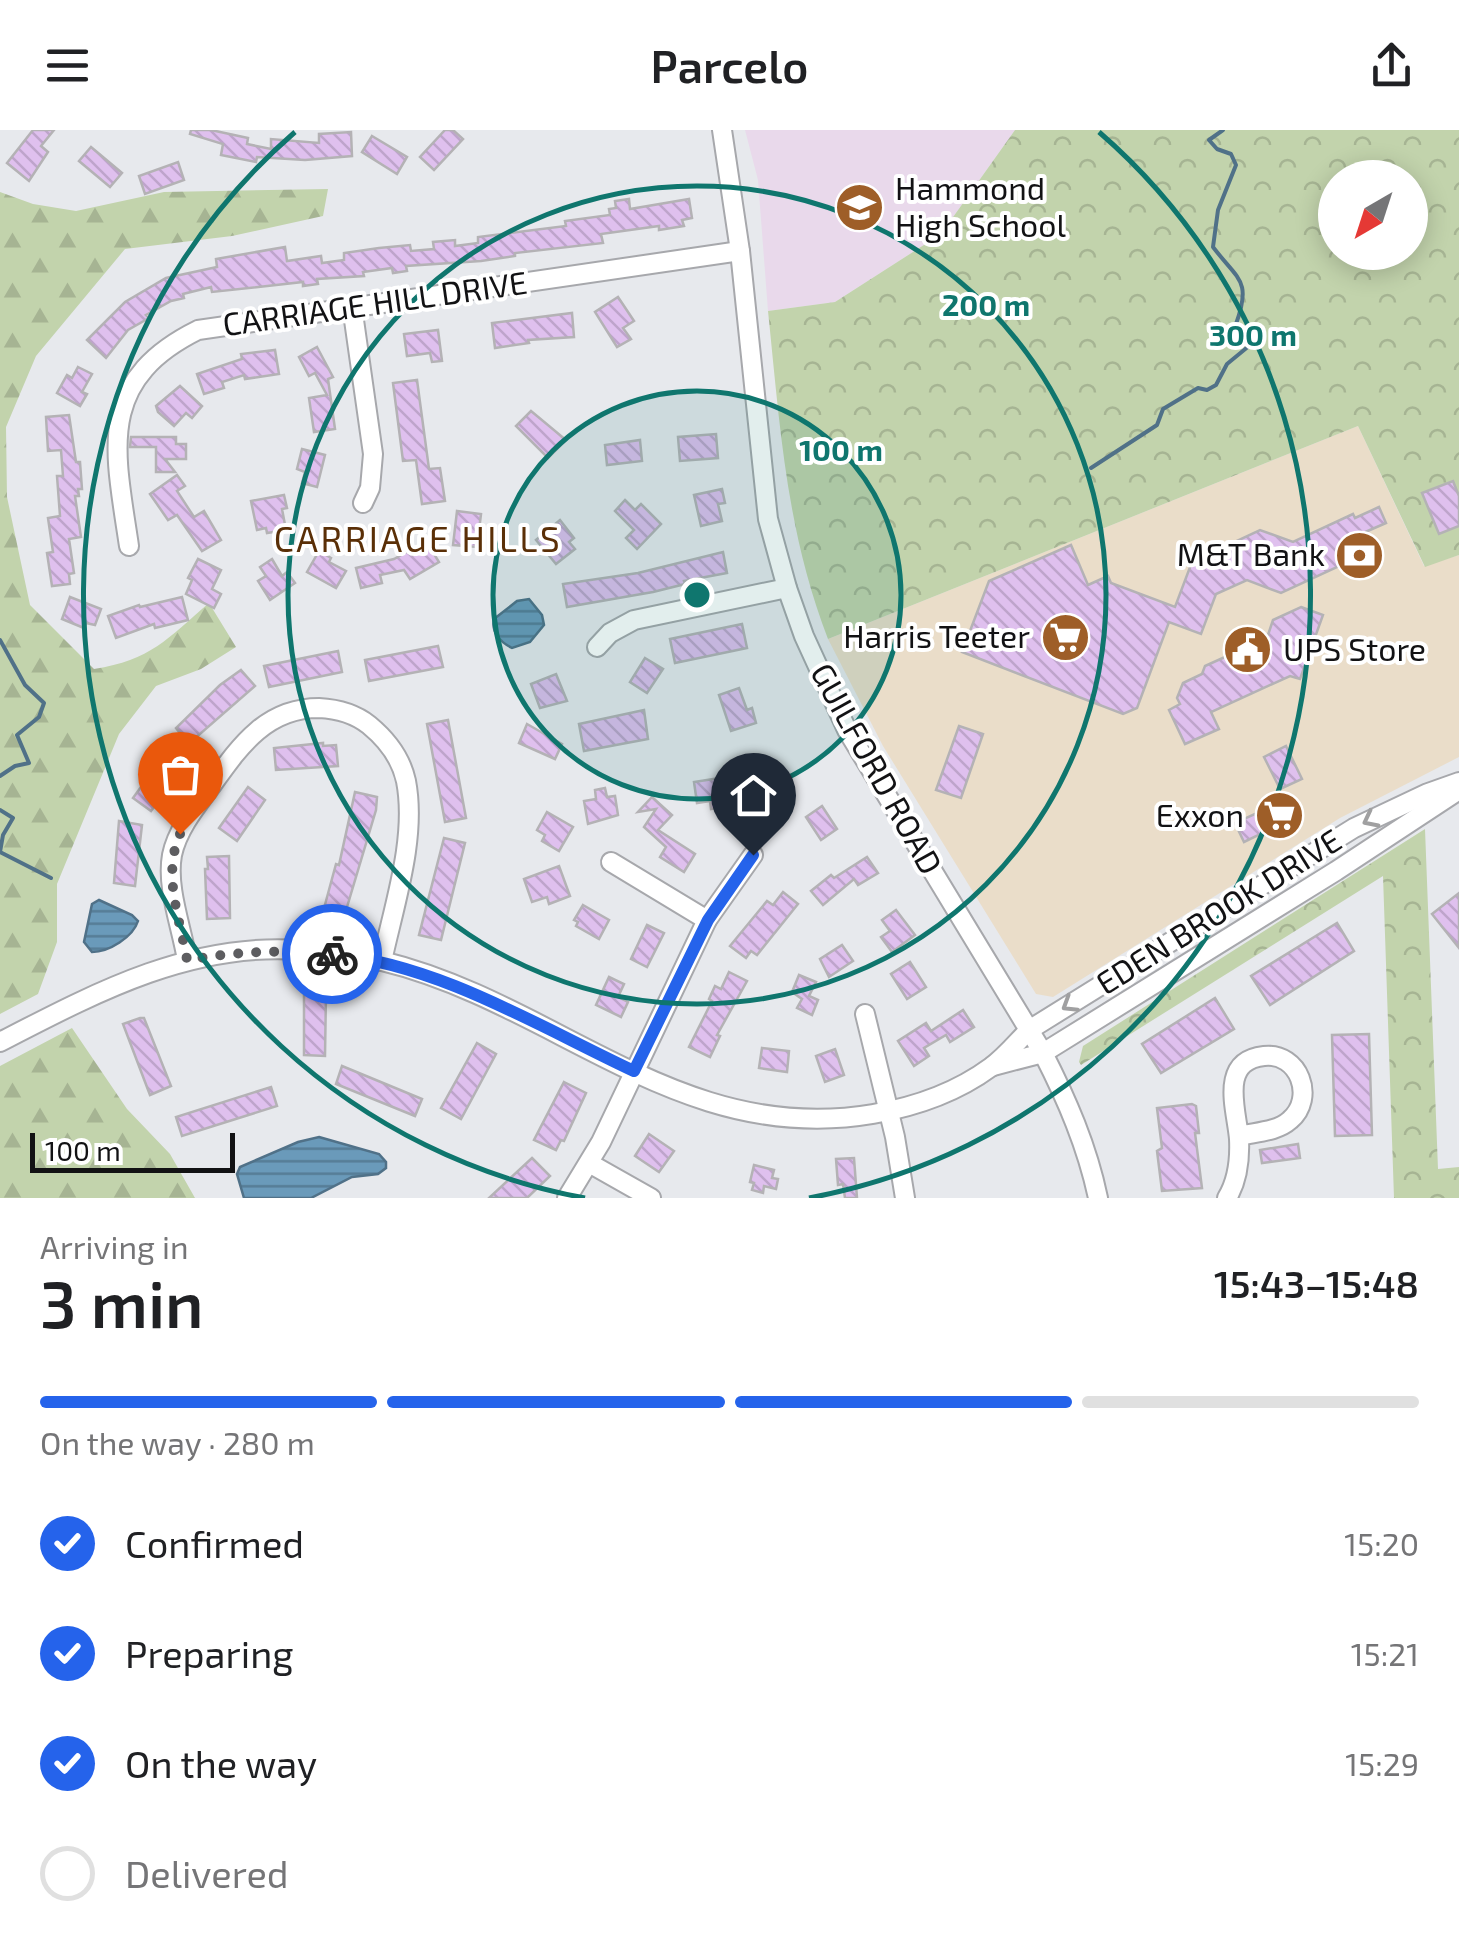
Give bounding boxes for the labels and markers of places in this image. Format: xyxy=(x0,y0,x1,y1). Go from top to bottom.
place label: Hammond High School xyxy=(895,168,1066,243)
school or university icon: Hammond High School xyxy=(834,181,886,233)
bank icon: M&T Bank xyxy=(1334,529,1386,581)
place label: M&T Bank xyxy=(1177,534,1325,572)
centre of rings xyxy=(679,577,715,613)
supermarket icon: Harris Teeter xyxy=(1039,611,1091,663)
place label: Harris Teeter xyxy=(843,616,1030,654)
public building icon: UPS Store xyxy=(1222,624,1274,676)
place label: UPS Store xyxy=(1283,629,1426,667)
pin xyxy=(138,732,223,835)
pin xyxy=(711,753,796,856)
supermarket icon: Exxon xyxy=(1253,790,1305,842)
place label: Exxon xyxy=(1156,795,1244,833)

